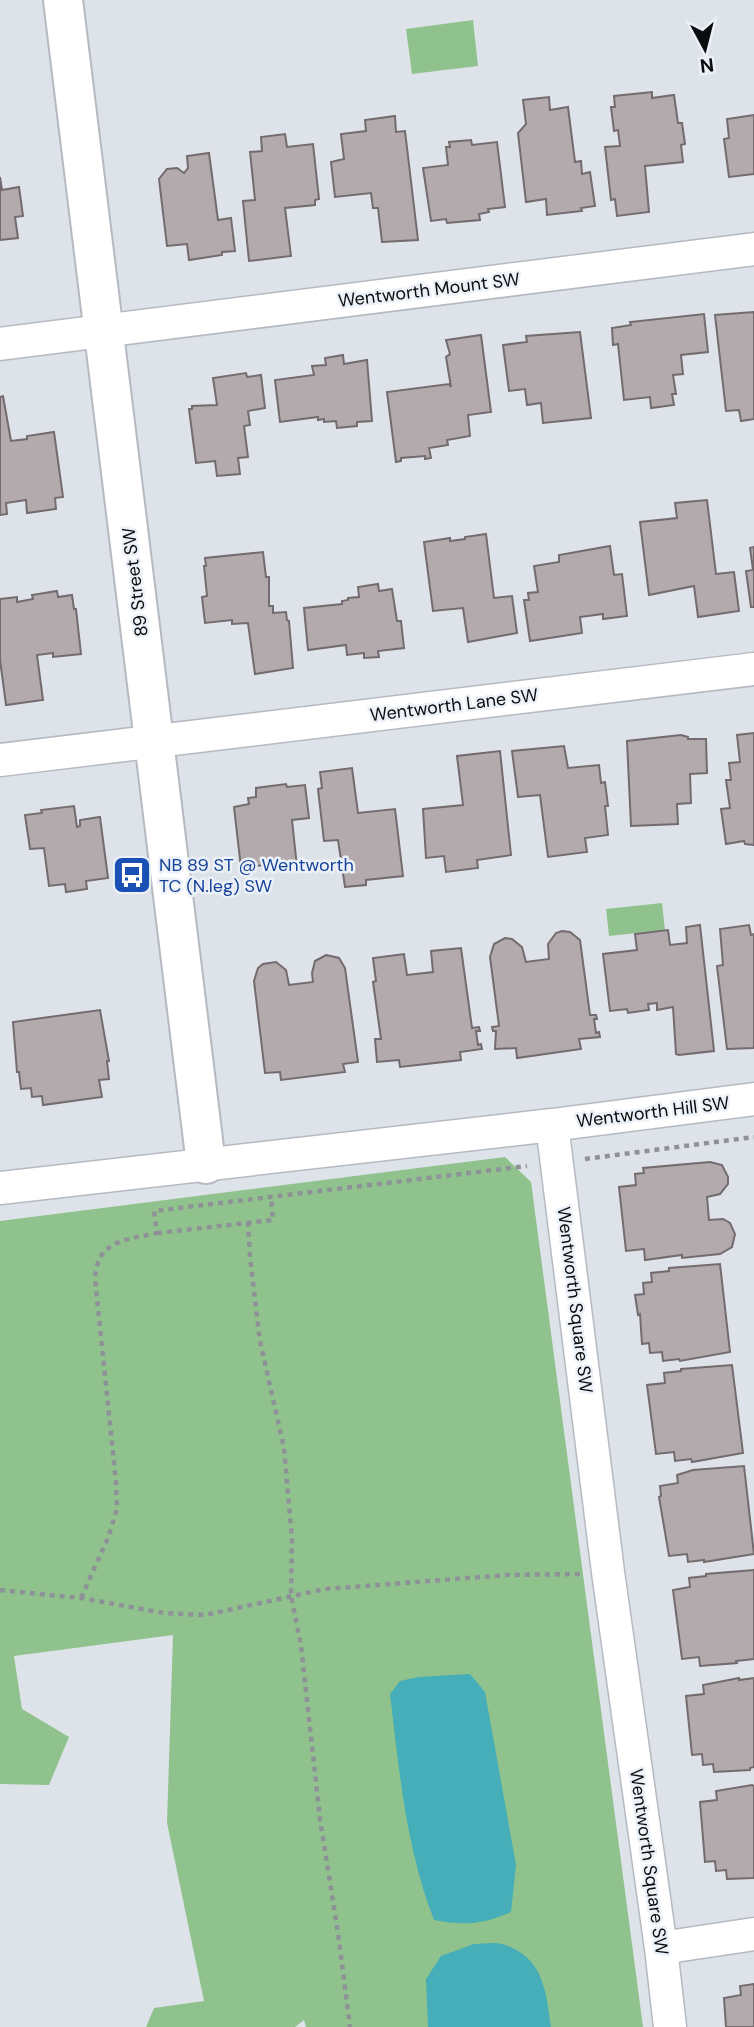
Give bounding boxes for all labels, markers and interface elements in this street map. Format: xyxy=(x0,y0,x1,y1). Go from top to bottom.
north arrow xyxy=(670,14,740,84)
text: N xyxy=(699,52,715,79)
street label: Wentworth Mount SW xyxy=(337,267,521,313)
street label: 89 Street SW xyxy=(116,526,154,638)
street label: Wentworth Lane SW xyxy=(369,683,539,727)
place label: NB 89 ST @ Wentworth TC (N.leg) SW xyxy=(159,853,354,898)
bus stop icon: NB 89 ST @ Wentworth TC (N.leg) SW xyxy=(111,854,153,896)
street label: Wentworth Hill SW xyxy=(575,1091,731,1133)
street label: Wentworth Square SW xyxy=(552,1205,598,1395)
street label: Wentworth Square SW xyxy=(624,1767,674,1957)

